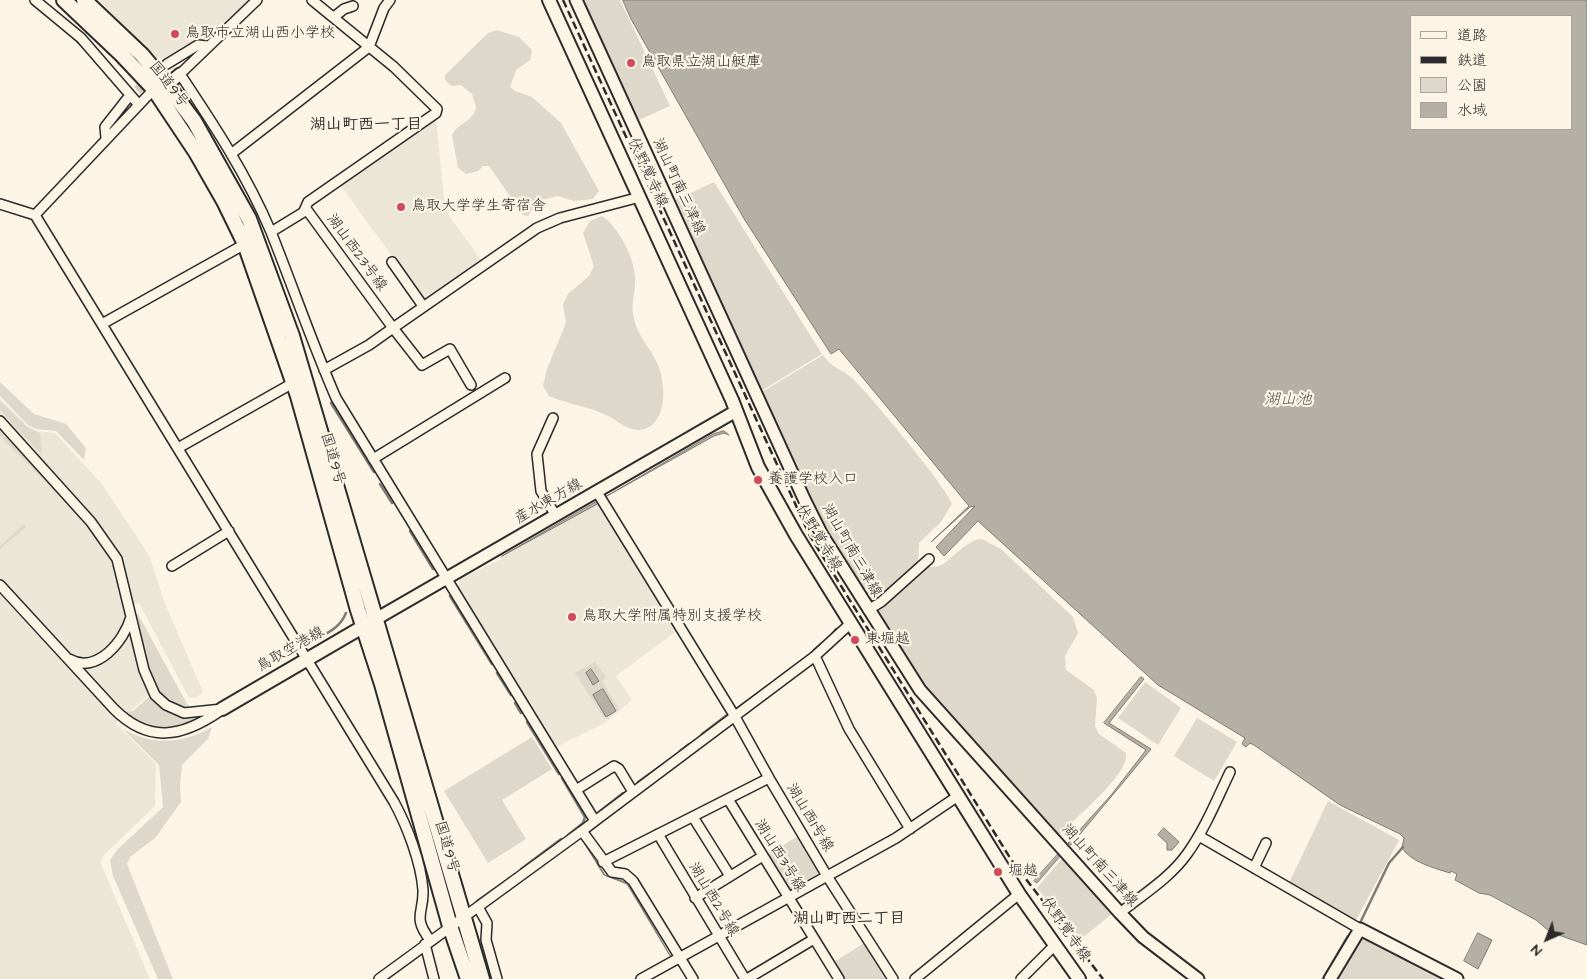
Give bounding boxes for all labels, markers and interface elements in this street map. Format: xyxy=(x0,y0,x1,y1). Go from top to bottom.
legend xyxy=(1410,15,1572,130)
place label: 鳥取市立湖山西小学校 xyxy=(185,25,335,43)
text: 道路 xyxy=(1457,25,1487,46)
marker: 鳥取市立湖山西小学校 xyxy=(169,28,181,40)
text: 鉄道 xyxy=(1457,50,1487,71)
place label: 鳥取県立湖山艇庫 xyxy=(641,54,761,72)
marker: 鳥取県立湖山艇庫 xyxy=(625,57,637,69)
street label: 国道9号 xyxy=(144,58,192,112)
text: 公園 xyxy=(1457,75,1487,96)
text: 水域 xyxy=(1457,100,1487,121)
district label: 湖山町西一丁目 xyxy=(310,116,422,136)
street label: 伏野覚寺線 xyxy=(623,135,671,211)
street label: 湖山町南三津線 xyxy=(648,136,708,238)
place label: 鳥取大学学生寄宿舎 xyxy=(411,198,546,216)
marker: 鳥取大学学生寄宿舎 xyxy=(395,201,407,213)
street label: 湖山西23号線 xyxy=(322,211,390,295)
water label: 湖山池 xyxy=(1264,391,1312,411)
street label: 国道9号 xyxy=(316,431,348,487)
place label: 養護学校入口 xyxy=(768,471,858,489)
marker: 養護学校入口 xyxy=(752,474,764,486)
street label: 産水東方線 xyxy=(512,475,586,529)
street label: 伏野覚寺線 xyxy=(791,501,845,575)
street label: 湖山町南三津線 xyxy=(817,501,885,601)
place label: 鳥取大学附属特別支援学校 xyxy=(582,608,762,626)
marker: 鳥取大学附属特別支援学校 xyxy=(566,611,578,623)
street label: 鳥取空港線 xyxy=(254,623,328,677)
place label: 東堀越 xyxy=(865,631,910,649)
marker: 東堀越 xyxy=(849,634,861,646)
street label: 湖山西1号線 xyxy=(781,780,837,856)
street label: 湖山西3号線 xyxy=(749,816,809,896)
street label: 国道9号 xyxy=(430,819,462,875)
street label: 湖山町南三津線 xyxy=(1057,821,1141,911)
street label: 湖山西2号線 xyxy=(684,860,742,940)
place label: 堀越 xyxy=(1008,863,1038,881)
marker: 堀越 xyxy=(992,866,1004,878)
street label: 伏野覚寺線 xyxy=(1036,894,1094,966)
district label: 湖山町西二丁目 xyxy=(793,910,905,930)
north arrow xyxy=(1522,914,1572,964)
text: N xyxy=(1526,940,1547,960)

